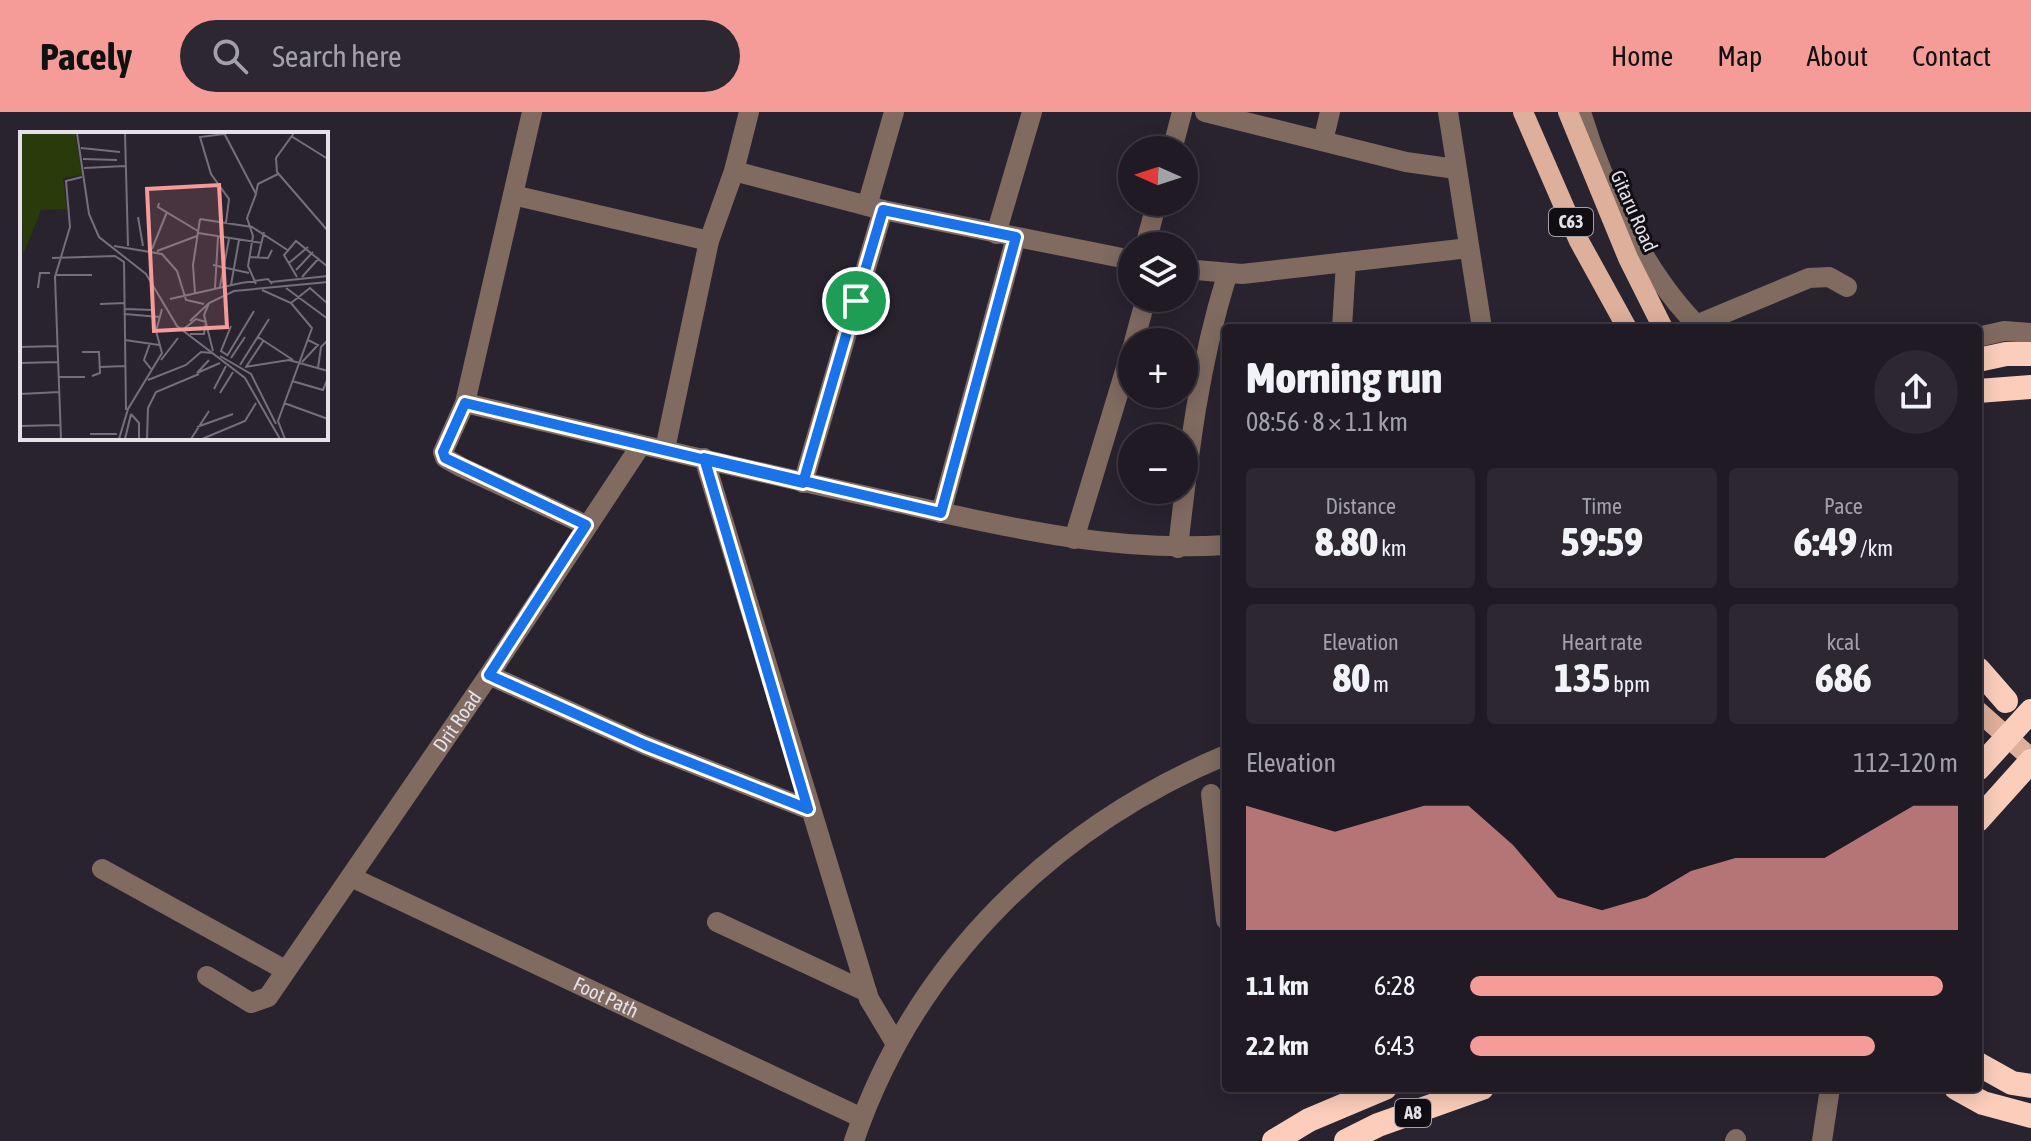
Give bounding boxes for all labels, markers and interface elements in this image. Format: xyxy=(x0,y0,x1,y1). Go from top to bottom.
search box xyxy=(180,20,740,92)
icon: search xyxy=(208,34,252,78)
text: Pacely xyxy=(40,35,132,78)
text: Search here xyxy=(272,39,402,73)
text: Home xyxy=(1611,40,1673,72)
text: Map xyxy=(1717,40,1762,72)
text: About xyxy=(1806,40,1868,72)
text: Contact xyxy=(1912,40,1991,72)
inset map xyxy=(20,132,328,440)
north arrow xyxy=(1118,136,1198,216)
map controls xyxy=(1118,136,1198,504)
street label: Gitaru Road xyxy=(1606,166,1663,255)
road number: C63 xyxy=(1549,208,1593,236)
button: layers xyxy=(1118,232,1198,312)
pin xyxy=(822,267,890,335)
icon: arrive xyxy=(834,279,878,323)
button: + xyxy=(1118,328,1198,408)
button: share xyxy=(1874,350,1958,434)
text: Morning run xyxy=(1246,352,1442,402)
text: 08:56 · 8 × 1.1 km xyxy=(1246,407,1408,437)
button: − xyxy=(1118,424,1198,504)
text: Distance xyxy=(1325,493,1396,519)
text: Time xyxy=(1582,493,1622,519)
text: Pace xyxy=(1824,493,1863,519)
text: 8.80 xyxy=(1315,519,1378,564)
text: 59:59 xyxy=(1561,519,1643,564)
text: 6:49 xyxy=(1794,519,1857,564)
text: km xyxy=(1378,535,1407,561)
text: /km xyxy=(1857,535,1893,561)
text: Elevation xyxy=(1323,629,1399,655)
text: Heart rate xyxy=(1561,629,1643,655)
text: kcal xyxy=(1827,629,1860,655)
text: 80 xyxy=(1332,655,1370,700)
text: 135 xyxy=(1554,655,1610,700)
text: 686 xyxy=(1815,655,1872,700)
text: m xyxy=(1370,671,1389,697)
text: bpm xyxy=(1610,671,1650,697)
street label: Drit Road xyxy=(428,686,486,756)
text: Elevation xyxy=(1246,748,1336,778)
text: 112–120 m xyxy=(1853,748,1958,778)
text: 1.1 km xyxy=(1246,971,1309,1001)
text: 6:28 xyxy=(1374,971,1415,1001)
street label: Foot Path xyxy=(570,972,642,1022)
text: 2.2 km xyxy=(1246,1031,1309,1061)
text: 6:43 xyxy=(1374,1031,1415,1061)
road number: A8 xyxy=(1395,1099,1431,1127)

